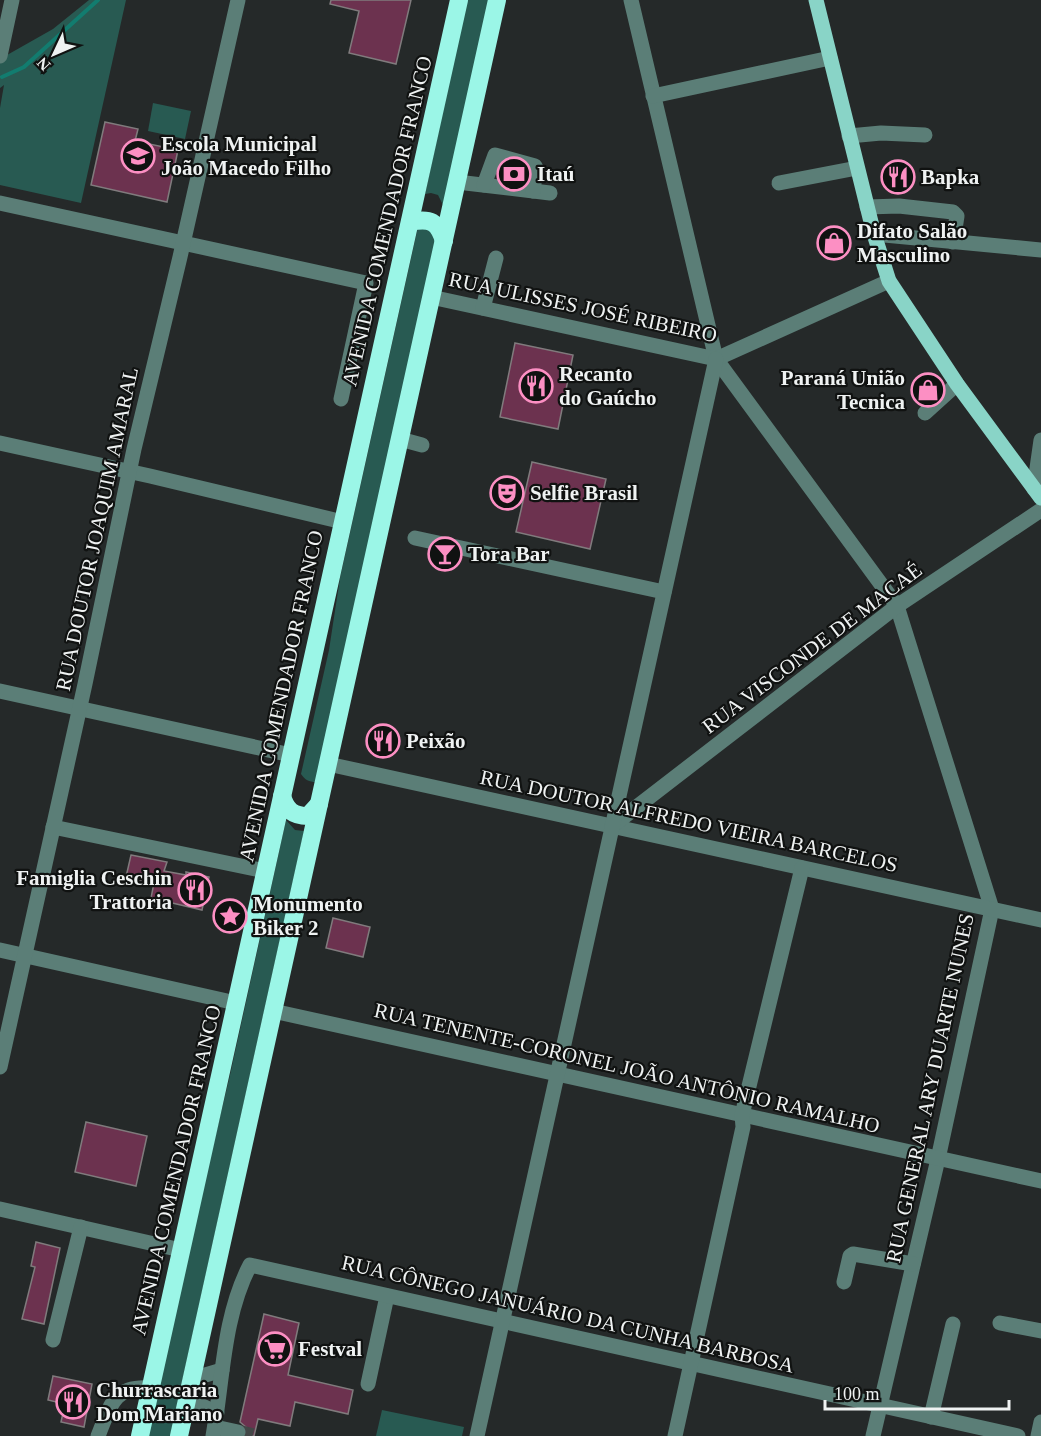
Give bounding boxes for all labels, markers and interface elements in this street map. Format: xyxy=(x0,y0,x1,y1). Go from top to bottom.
north arrow xyxy=(24,24,84,84)
text: N xyxy=(33,54,54,74)
street label: AVENIDA COMENDADOR FRANCO xyxy=(337,54,437,388)
place label: Escola Municipal João Macedo Filho xyxy=(161,132,331,180)
school or university icon: Escola Municipal João Macedo Filho xyxy=(120,138,156,174)
bank icon: Itaú xyxy=(496,156,532,192)
restaurant icon: Bapka xyxy=(880,159,916,195)
place label: Itaú xyxy=(537,162,575,186)
place label: Bapka xyxy=(921,165,980,189)
place label: Difato Salão Masculino xyxy=(857,219,967,267)
shop icon: Difato Salão Masculino xyxy=(816,225,852,261)
street label: RUA ULISSES JOSÉ RIBEIRO xyxy=(447,267,719,347)
place label: Recanto do Gaúcho xyxy=(559,362,656,410)
street label: RUA DOUTOR JOAQUIM AMARAL xyxy=(51,365,143,693)
place label: Paraná União Tecnica xyxy=(781,366,905,414)
restaurant icon: Recanto do Gaúcho xyxy=(518,368,554,404)
shop icon: Paraná União Tecnica xyxy=(910,372,946,408)
theatre icon: Selfie Brasil xyxy=(489,475,525,511)
place label: Selfie Brasil xyxy=(530,481,638,505)
street label: AVENIDA COMENDADOR FRANCO xyxy=(234,528,328,864)
bar icon: Tora Bar xyxy=(427,536,463,572)
place label: Tora Bar xyxy=(468,542,549,566)
street label: RUA VISCONDE DE MACAÉ xyxy=(698,558,926,738)
restaurant icon: Peixão xyxy=(365,723,401,759)
place label: Peixão xyxy=(406,729,465,753)
street label: RUA DOUTOR ALFREDO VIEIRA BARCELOS xyxy=(478,765,900,877)
place label: Famiglia Ceschin Trattoria xyxy=(16,866,172,914)
restaurant icon: Famiglia Ceschin Trattoria xyxy=(177,872,213,908)
place label: Monumento Biker 2 xyxy=(253,892,363,940)
place icon: Monumento Biker 2 xyxy=(212,898,248,934)
street label: RUA GENERAL ARY DUARTE NUNES xyxy=(881,911,979,1265)
street label: RUA TENENTE-CORONEL JOÃO ANTÔNIO RAMALHO xyxy=(372,998,882,1138)
street label: AVENIDA COMENDADOR FRANCO xyxy=(126,1003,226,1337)
street label: RUA CÔNEGO JANUÁRIO DA CUNHA BARBOSA xyxy=(339,1250,797,1378)
supermarket icon: Festval xyxy=(257,1331,293,1367)
place label: Festval xyxy=(298,1337,362,1361)
scale bar xyxy=(825,1373,1010,1411)
place label: Churrascaria Dom Mariano xyxy=(96,1378,223,1426)
restaurant icon: Churrascaria Dom Mariano xyxy=(55,1384,91,1420)
text: 100 m xyxy=(834,1384,880,1404)

